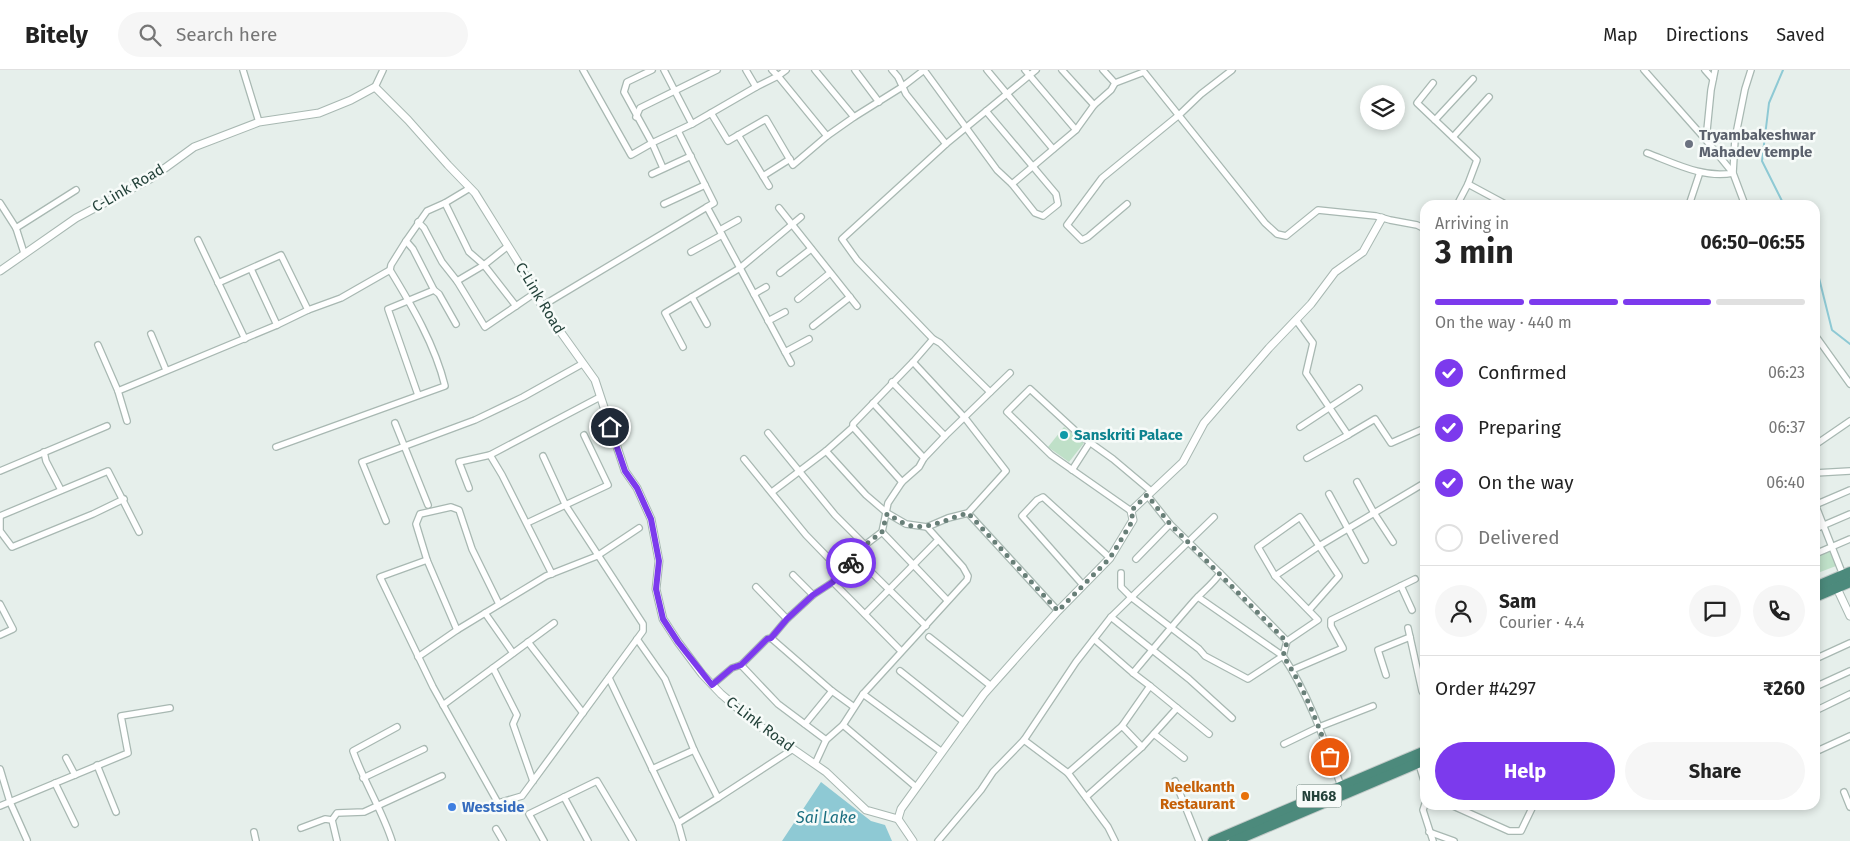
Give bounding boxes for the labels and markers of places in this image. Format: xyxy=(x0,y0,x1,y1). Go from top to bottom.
place label: Tryambakeshwar Mahadev temple xyxy=(1699,126,1817,161)
marker: Tryambakeshwar Mahadev temple xyxy=(1683,138,1695,150)
pin xyxy=(589,406,631,448)
place label: Sanskriti Palace xyxy=(1074,426,1183,444)
marker: Sanskriti Palace xyxy=(1058,429,1070,441)
pin xyxy=(1309,736,1351,778)
place label: Neelkanth Restaurant xyxy=(1160,778,1235,813)
marker: Neelkanth Restaurant xyxy=(1239,790,1251,802)
place label: Westside xyxy=(462,798,525,816)
marker: Westside xyxy=(446,801,458,813)

